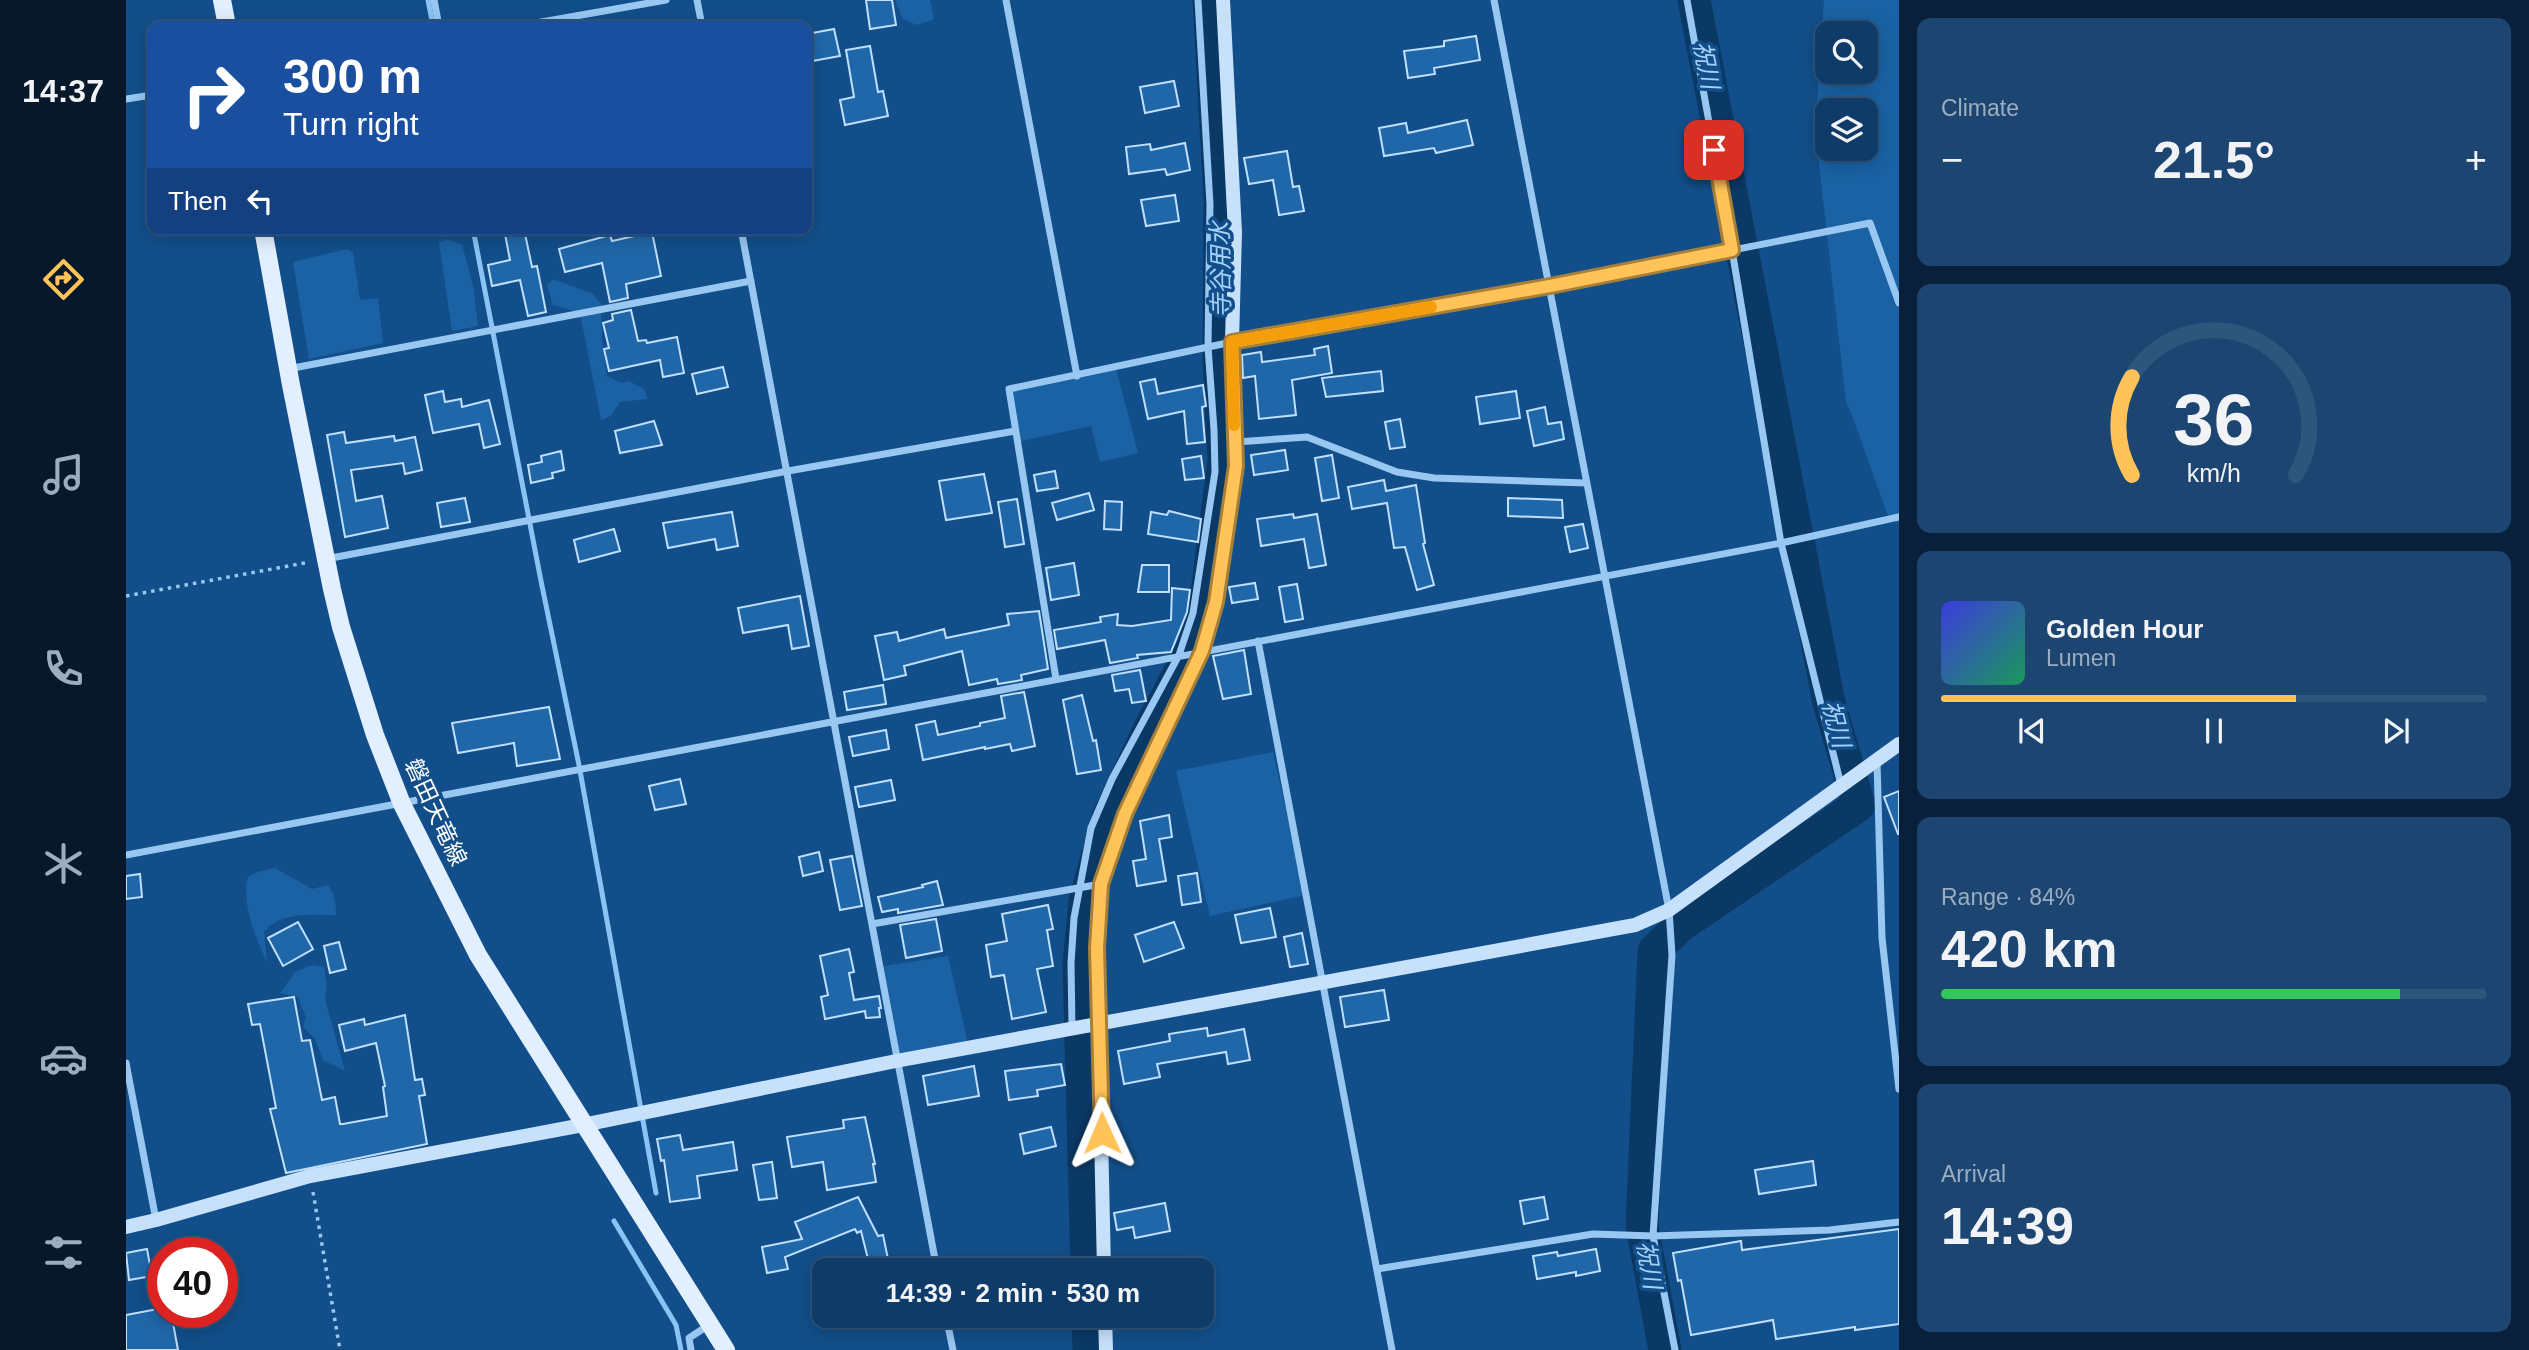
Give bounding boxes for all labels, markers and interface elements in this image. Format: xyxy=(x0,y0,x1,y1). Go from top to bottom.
map controls xyxy=(1815,21,1878,161)
button: search xyxy=(1815,21,1878,84)
water label: 祝川 xyxy=(1689,39,1725,94)
icon: right xyxy=(168,49,259,140)
text: 300 m xyxy=(283,49,422,103)
text: 14:37 xyxy=(22,73,104,109)
text: Climate xyxy=(1941,95,2019,121)
button: layers xyxy=(1815,98,1878,161)
text: Turn right xyxy=(283,106,419,142)
pin xyxy=(1684,120,1744,180)
icon: arrive xyxy=(1695,131,1733,169)
text: 21.5° xyxy=(2153,131,2275,189)
text: − xyxy=(1941,139,1963,181)
text: + xyxy=(2465,139,2487,181)
icon: left xyxy=(241,182,279,220)
text: Then xyxy=(168,186,227,216)
water label: 寺谷用水 xyxy=(1206,219,1235,318)
icon: directions xyxy=(39,255,88,304)
text: 36 xyxy=(2174,379,2254,460)
icon: music xyxy=(39,450,88,499)
text: km/h xyxy=(2187,458,2241,486)
text: Golden Hour xyxy=(2046,614,2203,644)
icon: phone xyxy=(39,644,88,693)
text: Lumen xyxy=(2046,645,2116,671)
water label: 祝川 xyxy=(1817,697,1857,753)
icon: previous xyxy=(2013,712,2051,750)
icon: pause xyxy=(2195,712,2233,750)
icon: next xyxy=(2377,712,2415,750)
street label: 磐田天竜線 xyxy=(400,754,472,870)
icon: climate xyxy=(39,839,88,888)
text: Range · 84% xyxy=(1941,884,2075,910)
text: 420 km xyxy=(1941,920,2117,978)
icon: car xyxy=(39,1034,88,1083)
position arrow xyxy=(1065,1096,1139,1170)
text: Arrival xyxy=(1941,1161,2006,1187)
text: 14:39 xyxy=(1941,1197,2074,1255)
icon: filters xyxy=(39,1228,88,1277)
speed limit sign: 40 xyxy=(147,1237,238,1328)
water label: 祝川 xyxy=(1632,1239,1667,1294)
text: 14:39 · 2 min · 530 m xyxy=(886,1278,1140,1308)

